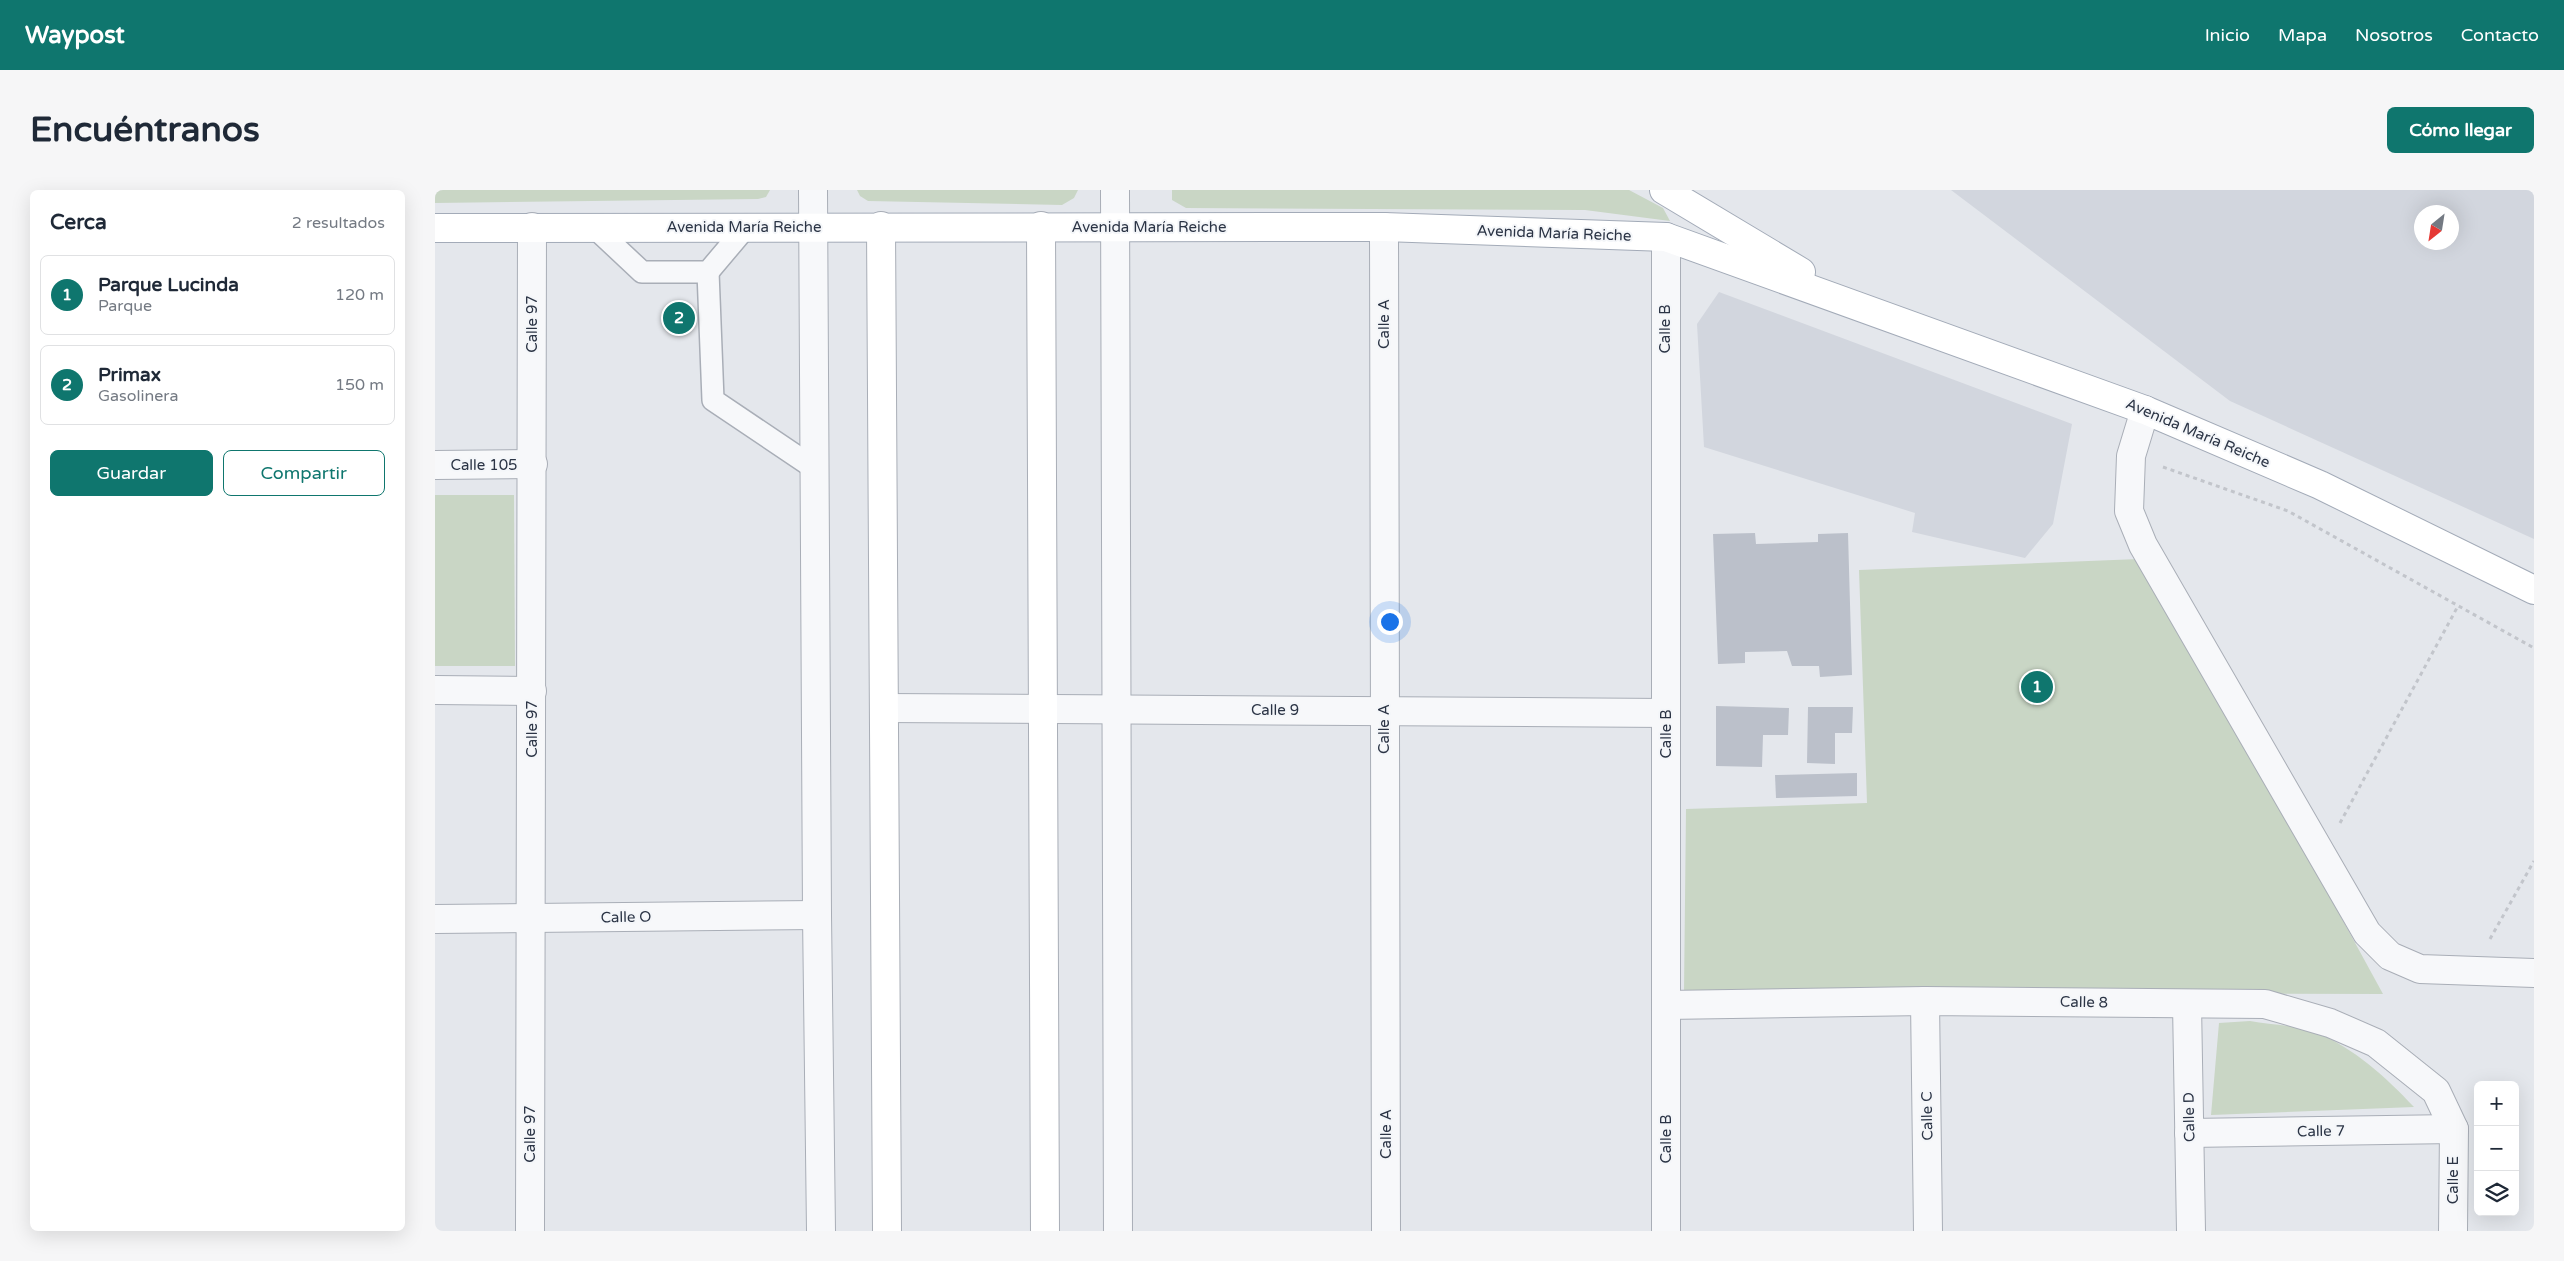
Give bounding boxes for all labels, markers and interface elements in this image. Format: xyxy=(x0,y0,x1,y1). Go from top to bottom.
text: Waypost xyxy=(25,21,125,50)
text: Inicio xyxy=(2205,24,2250,46)
text: Mapa xyxy=(2278,24,2327,46)
text: Nosotros xyxy=(2355,24,2433,46)
text: Contacto xyxy=(2461,24,2539,46)
button: Cómo llegar xyxy=(2387,107,2534,153)
text: Encuéntranos xyxy=(30,109,260,151)
north arrow xyxy=(2414,205,2459,250)
text: Cerca xyxy=(50,210,107,235)
text: 2 resultados xyxy=(292,213,385,233)
street label: Avenida María Reiche xyxy=(667,218,821,236)
street label: Avenida María Reiche xyxy=(1072,218,1226,236)
street label: Avenida María Reiche xyxy=(1476,221,1632,245)
text: Parque Lucinda xyxy=(98,274,239,296)
text: 1 xyxy=(62,285,72,305)
text: 120 m xyxy=(335,285,384,305)
street label: Calle 97 xyxy=(523,295,541,353)
text: Parque xyxy=(98,296,152,316)
pin: 2 xyxy=(663,299,695,337)
street label: Calle A xyxy=(1375,299,1393,349)
street label: Calle B xyxy=(1656,304,1674,354)
text: Primax xyxy=(98,364,161,386)
text: 2 xyxy=(62,375,72,395)
text: 150 m xyxy=(335,375,384,395)
text: Gasolinera xyxy=(98,386,178,406)
street label: Avenida María Reiche xyxy=(2123,394,2273,472)
button: Guardar xyxy=(50,450,213,496)
button: Compartir xyxy=(223,450,385,496)
street label: Calle 105 xyxy=(451,456,517,474)
your location xyxy=(1377,609,1403,635)
pin: 1 xyxy=(2021,668,2053,706)
street label: Calle 97 xyxy=(523,700,541,758)
street label: Calle 9 xyxy=(1251,701,1299,719)
street label: Calle A xyxy=(1375,704,1393,754)
street label: Calle B xyxy=(1657,709,1675,759)
street label: Calle O xyxy=(600,908,652,926)
street label: Calle 8 xyxy=(2060,993,2108,1011)
map controls xyxy=(2474,1081,2519,1216)
button: + xyxy=(2474,1081,2519,1126)
street label: Calle C xyxy=(1918,1091,1936,1141)
street label: Calle D xyxy=(2180,1092,2198,1142)
street label: Calle 97 xyxy=(521,1105,539,1163)
street label: Calle A xyxy=(1377,1109,1395,1159)
street label: Calle B xyxy=(1657,1114,1675,1164)
street label: Calle 7 xyxy=(2297,1122,2345,1140)
button: − xyxy=(2474,1126,2519,1171)
street label: Calle E xyxy=(2444,1156,2462,1204)
button: layers xyxy=(2474,1171,2519,1216)

